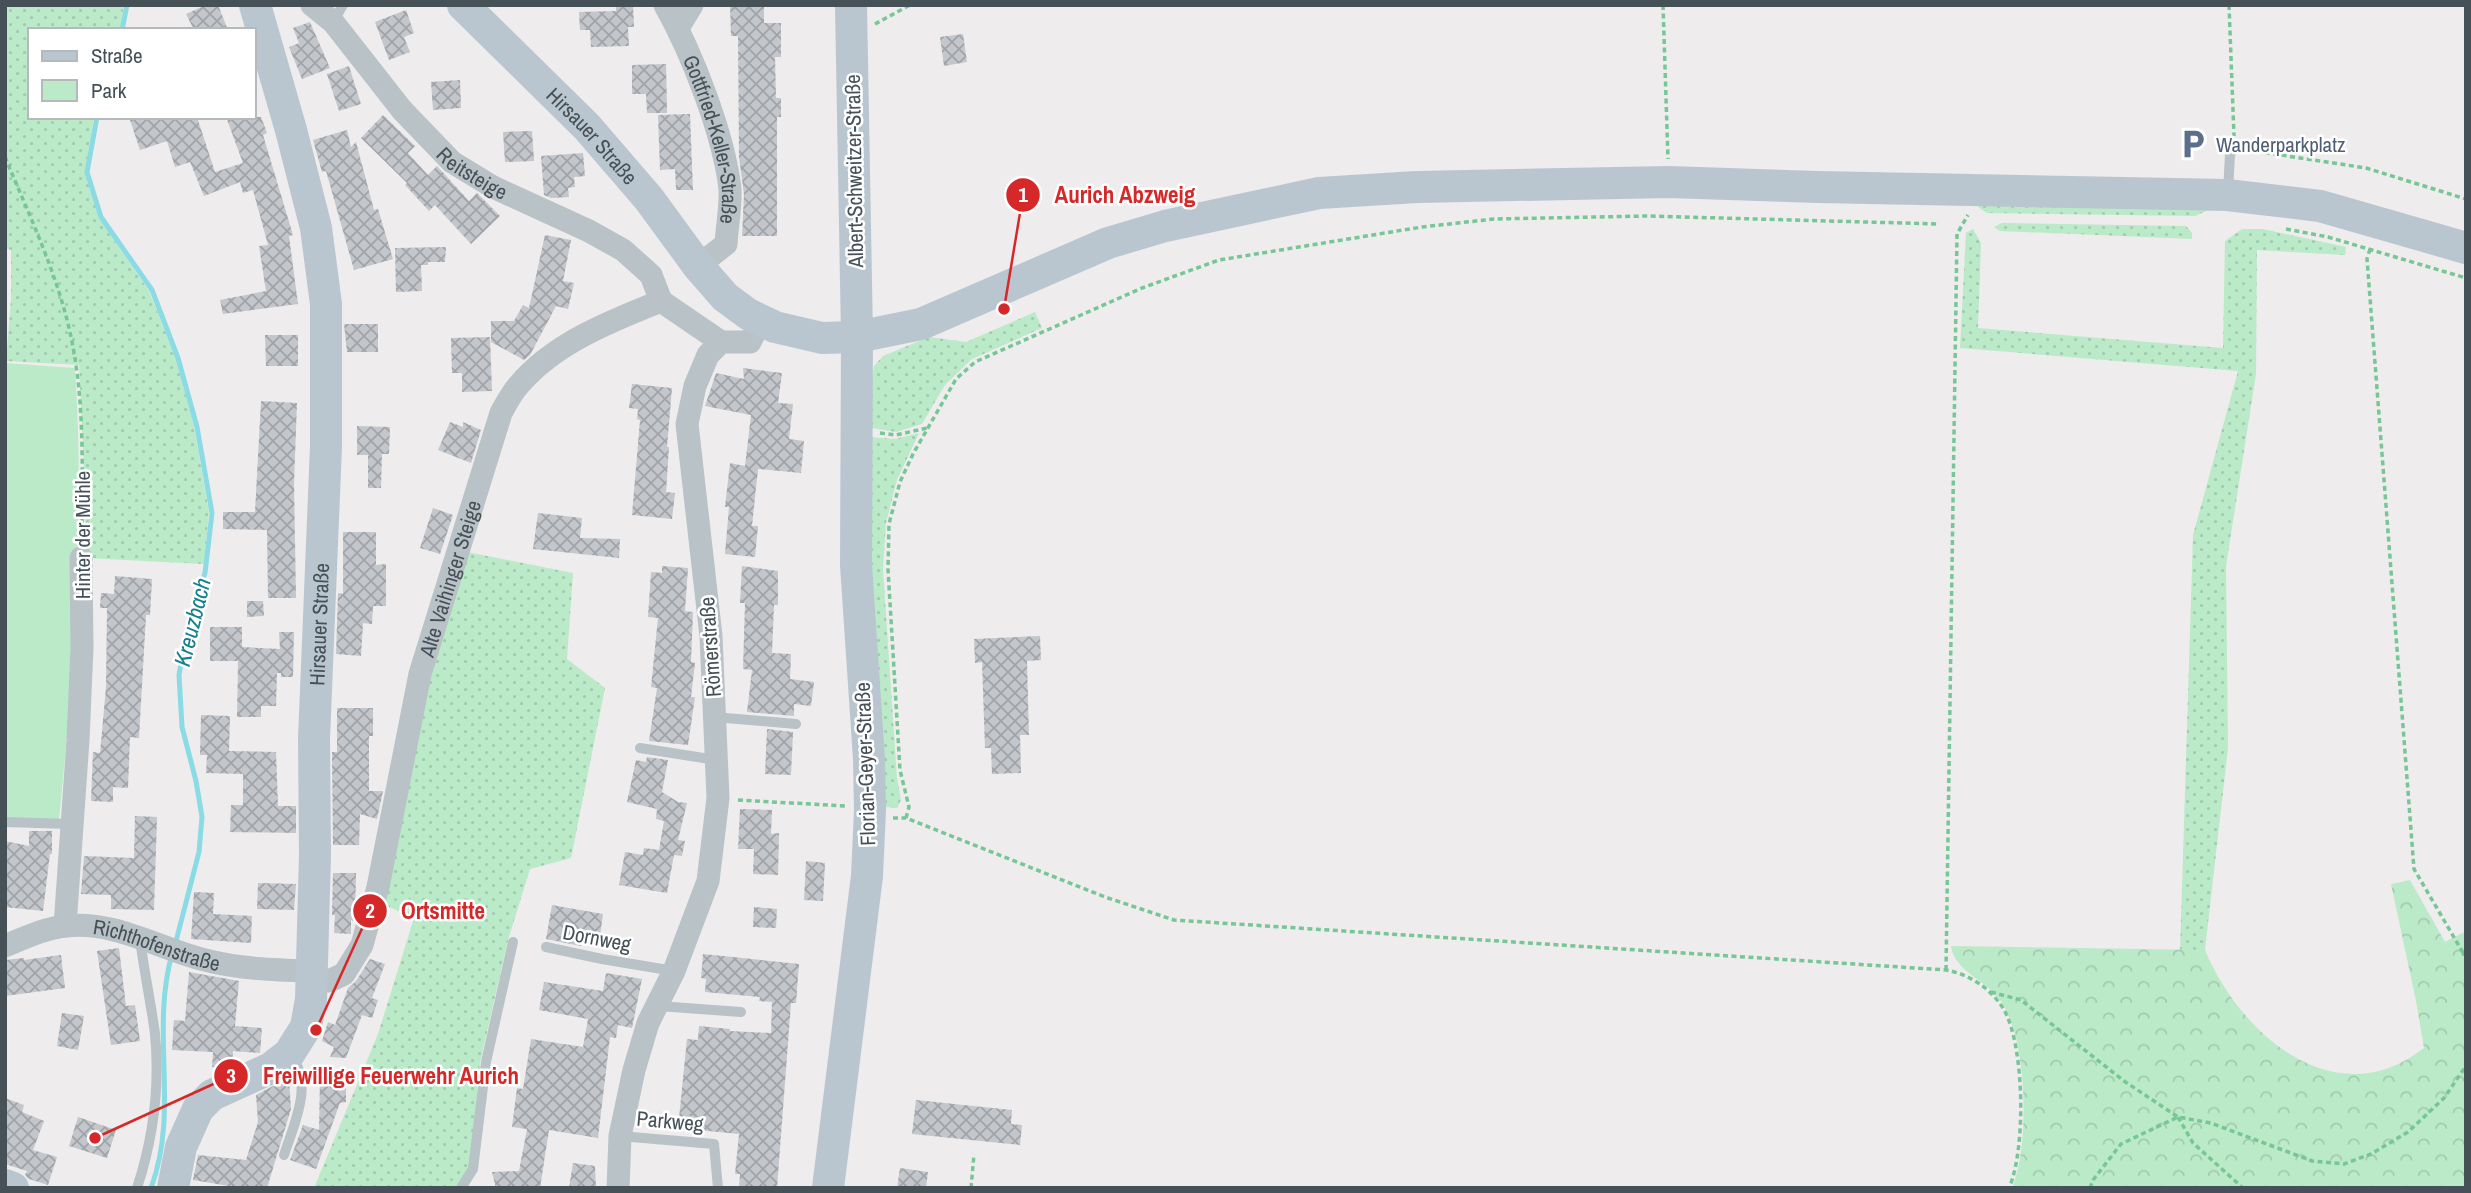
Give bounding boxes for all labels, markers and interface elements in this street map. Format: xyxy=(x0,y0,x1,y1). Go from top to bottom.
legend xyxy=(28,28,256,119)
text: Straße xyxy=(91,41,143,70)
street label: Gottfried-Keller-Straße xyxy=(677,50,745,226)
street label: Albert-Schweitzer-Straße xyxy=(838,74,870,269)
text: Park xyxy=(91,76,127,105)
street label: Hirsauer Straße xyxy=(540,81,645,191)
parking icon: Wanderparkplatz xyxy=(2176,127,2210,161)
place label: Wanderparkplatz xyxy=(2216,130,2346,159)
street label: Reitsteige xyxy=(430,140,512,206)
callout: Aurich Abzweig xyxy=(1005,173,1210,217)
text: Aurich Abzweig xyxy=(1055,179,1196,210)
text: 1 xyxy=(1018,180,1028,209)
street label: Hinter der Mühle xyxy=(68,471,97,599)
street label: Alte Vaihinger Steige xyxy=(411,497,488,661)
street label: Hirsauer Straße xyxy=(302,563,336,686)
water label: Kreuzbach xyxy=(166,575,218,669)
street label: Römerstraße xyxy=(692,596,728,698)
street label: Florian-Geyer-Straße xyxy=(848,682,882,846)
callout: Ortsmitte xyxy=(352,889,499,933)
text: Ortsmitte xyxy=(401,895,485,926)
text: 2 xyxy=(365,896,375,925)
street label: Richthofenstraße xyxy=(91,912,223,978)
street label: Dornweg xyxy=(560,917,634,959)
callout: Freiwillige Feuerwehr Aurich xyxy=(214,1054,534,1098)
text: Freiwillige Feuerwehr Aurich xyxy=(263,1060,519,1091)
text: 3 xyxy=(226,1061,236,1090)
street label: Parkweg xyxy=(635,1104,705,1138)

